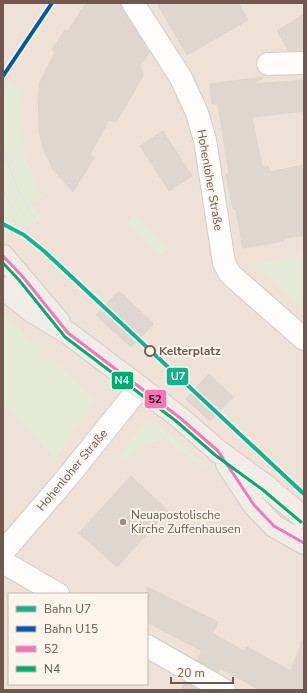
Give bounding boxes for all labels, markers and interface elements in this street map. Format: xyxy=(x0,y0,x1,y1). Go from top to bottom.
street label: Hohenloher Straße xyxy=(193,128,227,232)
place label: Kelterplatz xyxy=(159,343,221,359)
marker: Kelterplatz xyxy=(144,345,156,357)
line badge: U7 xyxy=(166,367,189,386)
text: U7 xyxy=(171,369,185,384)
line badge: N4 xyxy=(111,371,134,390)
text: N4 xyxy=(115,373,130,388)
line badge: 52 xyxy=(144,389,167,409)
text: 52 xyxy=(148,392,162,407)
street label: Hohenloher Straße xyxy=(33,426,111,514)
place label: Neuapostolische Kirche Zuffenhausen xyxy=(131,507,241,537)
marker: Neuapostolische Kirche Zuffenhausen xyxy=(118,517,128,527)
legend xyxy=(8,593,148,685)
text: Bahn U7 xyxy=(44,601,91,617)
text: Bahn U15 xyxy=(44,621,98,637)
text: 52 xyxy=(44,641,58,657)
scale bar xyxy=(171,659,233,685)
text: N4 xyxy=(44,661,60,677)
text: 20 m xyxy=(177,665,205,681)

